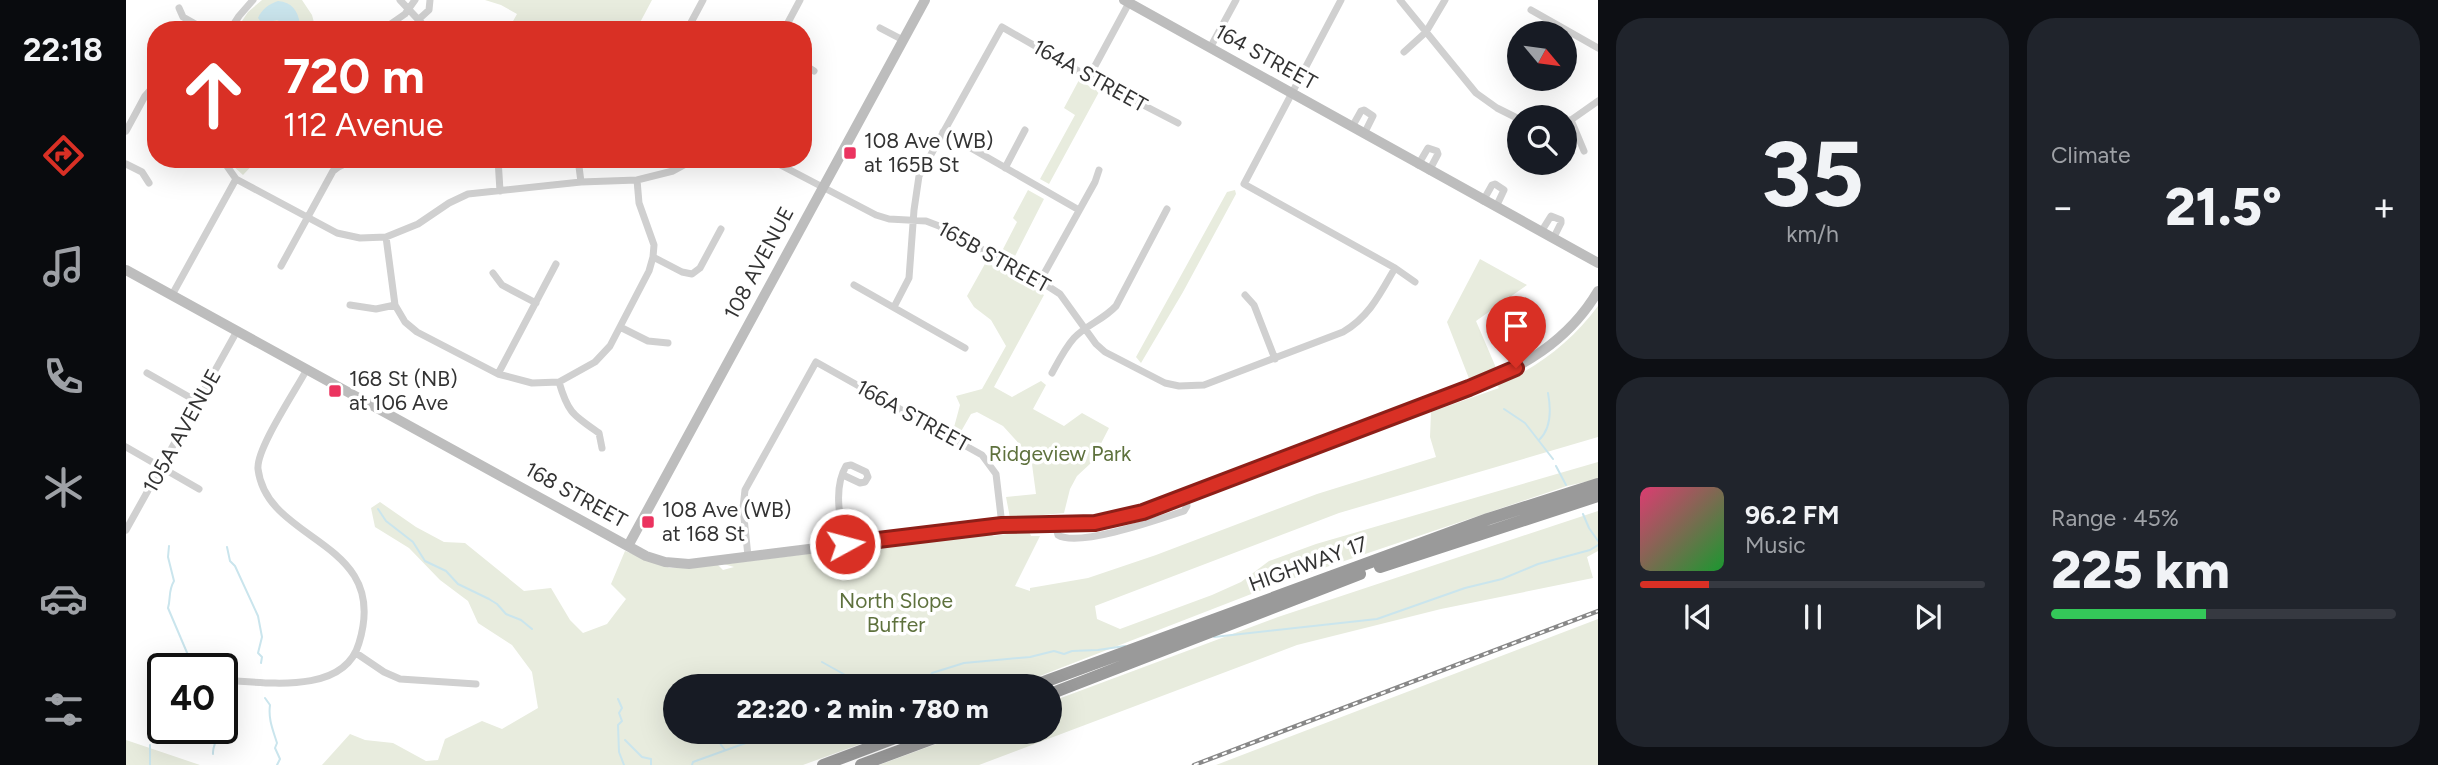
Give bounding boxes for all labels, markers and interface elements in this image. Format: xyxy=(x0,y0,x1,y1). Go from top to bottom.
street label: 164 STREET xyxy=(1211,18,1322,95)
north arrow xyxy=(1507,21,1577,91)
map controls xyxy=(1507,21,1577,175)
text: 22:18 xyxy=(23,31,103,69)
street label: 164A STREET xyxy=(1029,34,1152,118)
text: 720 m xyxy=(283,46,425,105)
icon: ahead xyxy=(168,49,259,140)
button: search xyxy=(1507,105,1577,175)
text: 112 Avenue xyxy=(283,106,443,144)
text: 35 xyxy=(1761,120,1864,229)
place label: 108 Ave (WB) at 165B St xyxy=(864,128,993,177)
icon: directions xyxy=(39,131,88,180)
text: Climate xyxy=(2051,141,2130,169)
marker: 108 Ave (WB) at 165B St xyxy=(842,145,858,161)
text: 21.5° xyxy=(2165,176,2282,238)
text: − xyxy=(2051,184,2075,230)
text: + xyxy=(2372,184,2396,230)
street label: 108 AVENUE xyxy=(718,202,799,323)
street label: 165B STREET xyxy=(934,215,1055,298)
text: km/h xyxy=(1786,220,1839,248)
icon: music xyxy=(39,242,88,291)
pin xyxy=(1486,296,1546,368)
icon: arrive xyxy=(1497,307,1535,345)
icon: phone xyxy=(39,352,88,401)
street label: 105A AVENUE xyxy=(137,365,226,497)
place label: 168 St (NB) at 106 Ave xyxy=(349,366,458,415)
street label: 166A STREET xyxy=(852,374,975,457)
marker: 168 St (NB) at 106 Ave xyxy=(327,383,343,399)
park label: Ridgeview Park xyxy=(989,441,1132,466)
street label: 168 STREET xyxy=(521,456,632,533)
icon: climate xyxy=(39,463,88,512)
place label: 108 Ave (WB) at 168 St xyxy=(662,497,791,546)
text: 96.2 FM xyxy=(1745,499,1840,531)
text: Range · 45% xyxy=(2051,504,2179,532)
position arrow xyxy=(808,507,882,581)
marker: 108 Ave (WB) at 168 St xyxy=(640,514,656,530)
street label: HIGHWAY 17 xyxy=(1245,530,1371,597)
text: Music xyxy=(1745,531,1806,559)
text: 225 km xyxy=(2051,539,2230,601)
icon: car xyxy=(39,574,88,623)
park label: North Slope Buffer xyxy=(839,588,953,637)
icon: previous xyxy=(1679,598,1717,636)
icon: pause xyxy=(1794,598,1832,636)
icon: next xyxy=(1909,598,1947,636)
speed limit sign: 40 xyxy=(147,653,238,744)
icon: filters xyxy=(39,685,88,734)
text: 22:20 · 2 min · 780 m xyxy=(736,693,989,725)

